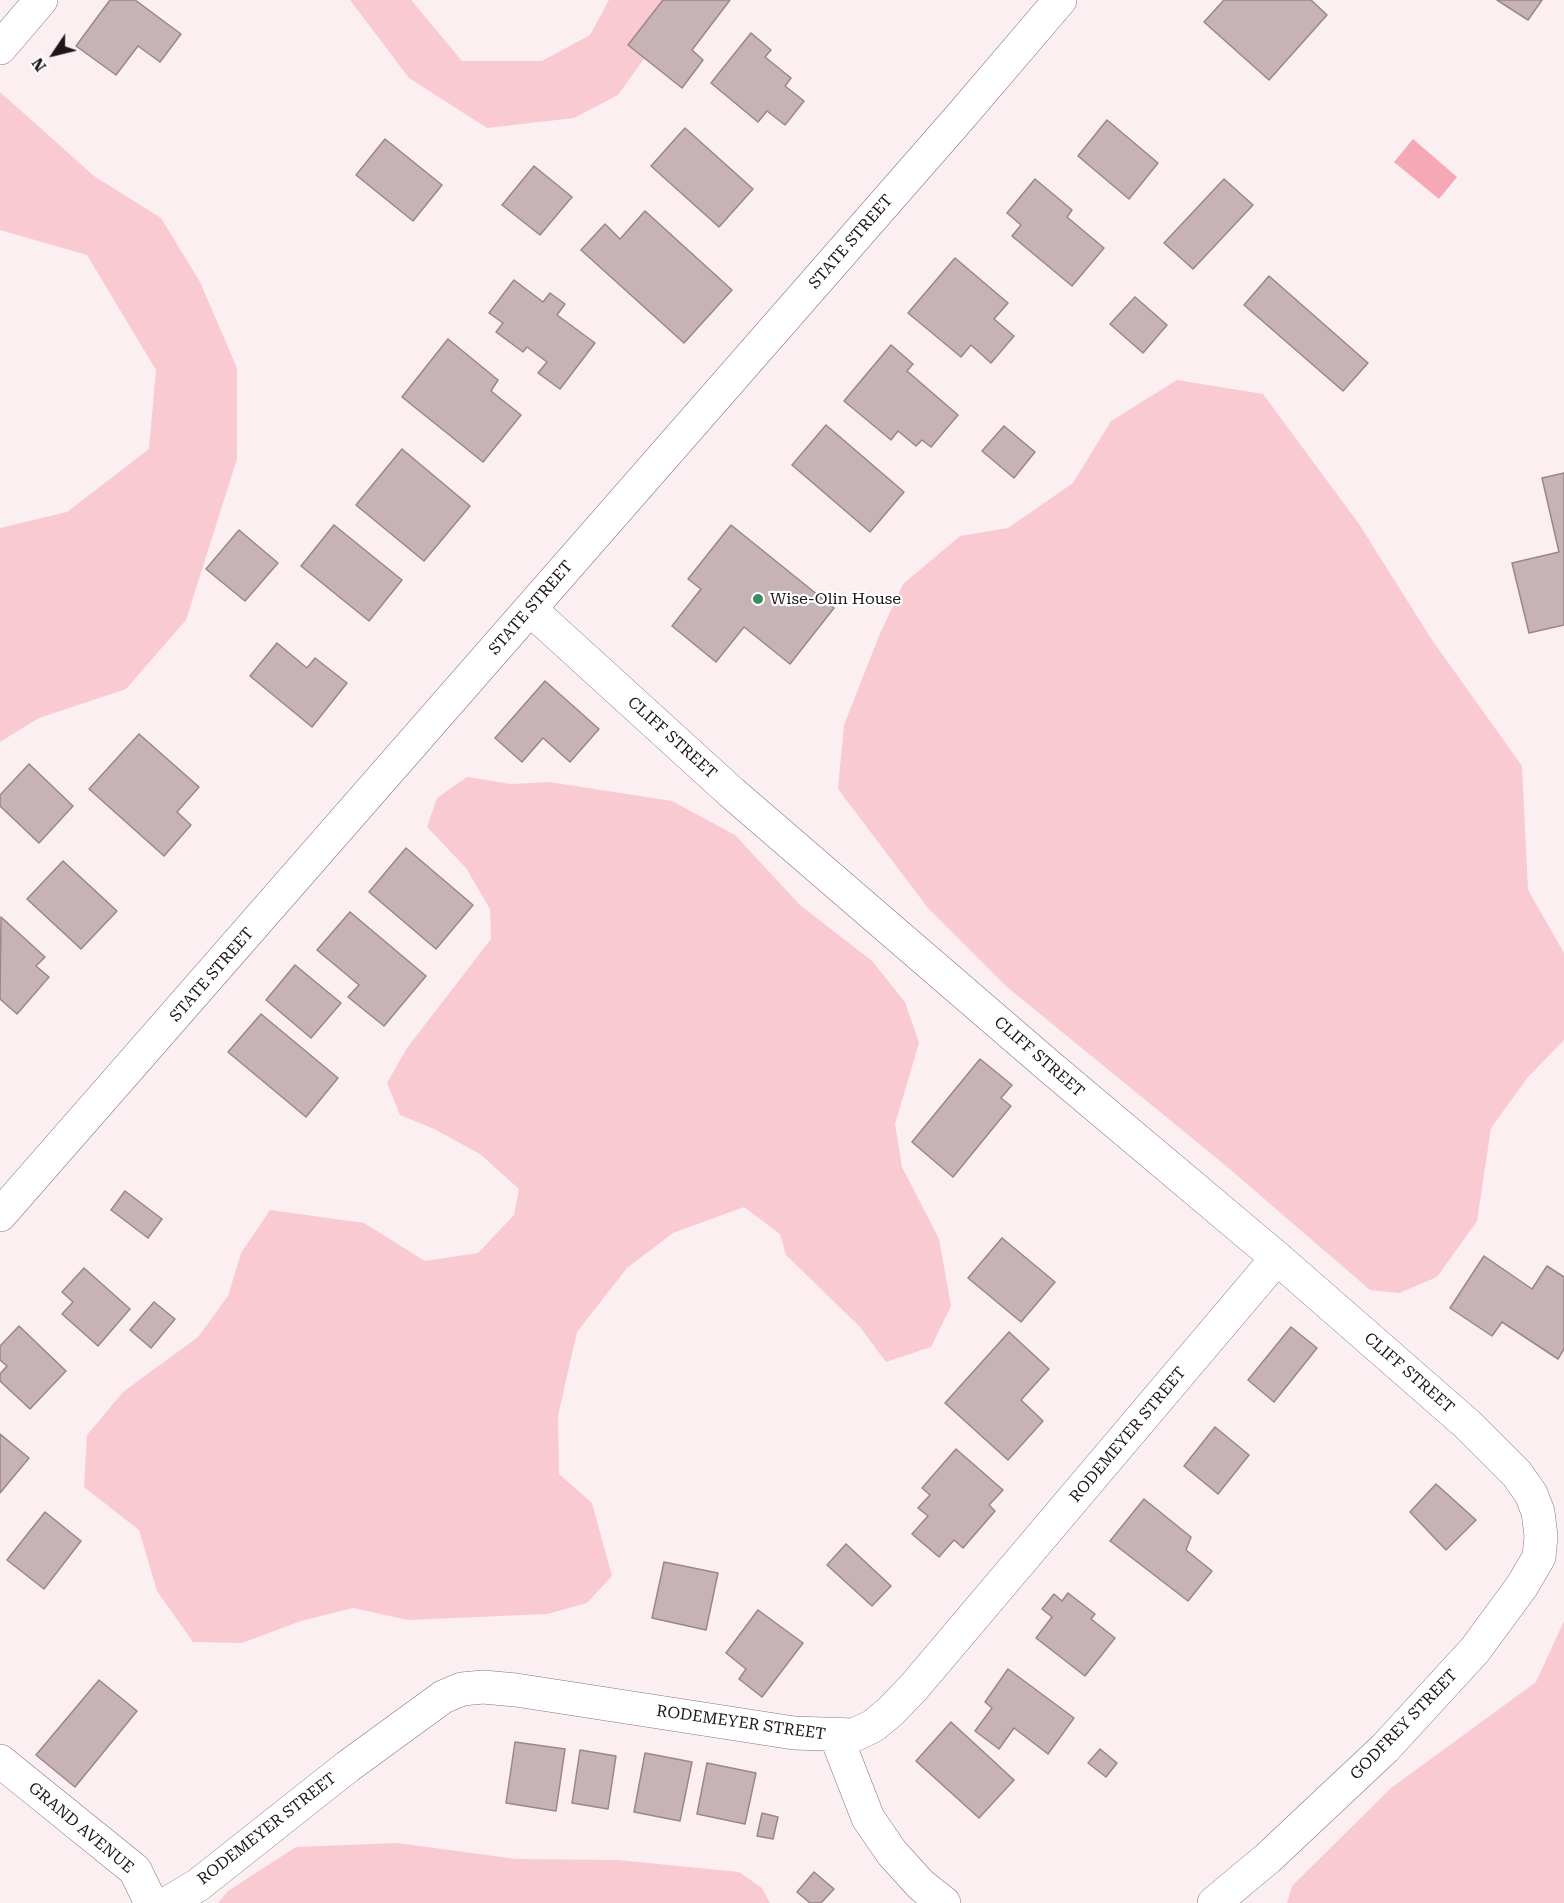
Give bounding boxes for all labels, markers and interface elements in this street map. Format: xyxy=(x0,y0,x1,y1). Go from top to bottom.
north arrow xyxy=(24,24,84,84)
text: N xyxy=(28,54,50,75)
street label: STATE STREET xyxy=(805,191,897,293)
street label: STATE STREET xyxy=(485,557,577,659)
place label: Wise-Olin House xyxy=(770,589,901,609)
marker: Wise-Olin House xyxy=(751,592,765,606)
street label: CLIFF STREET xyxy=(624,693,720,783)
street label: STATE STREET xyxy=(166,924,258,1026)
street label: CLIFF STREET xyxy=(990,1013,1088,1101)
street label: CLIFF STREET xyxy=(1360,1329,1458,1417)
street label: RODEMEYER STREET xyxy=(1066,1363,1190,1507)
street label: GODFREY STREET xyxy=(1346,1666,1462,1784)
street label: RODEMEYER STREET xyxy=(655,1702,827,1744)
street label: RODEMEYER STREET xyxy=(194,1769,340,1889)
street label: GRAND AVENUE xyxy=(24,1778,138,1878)

